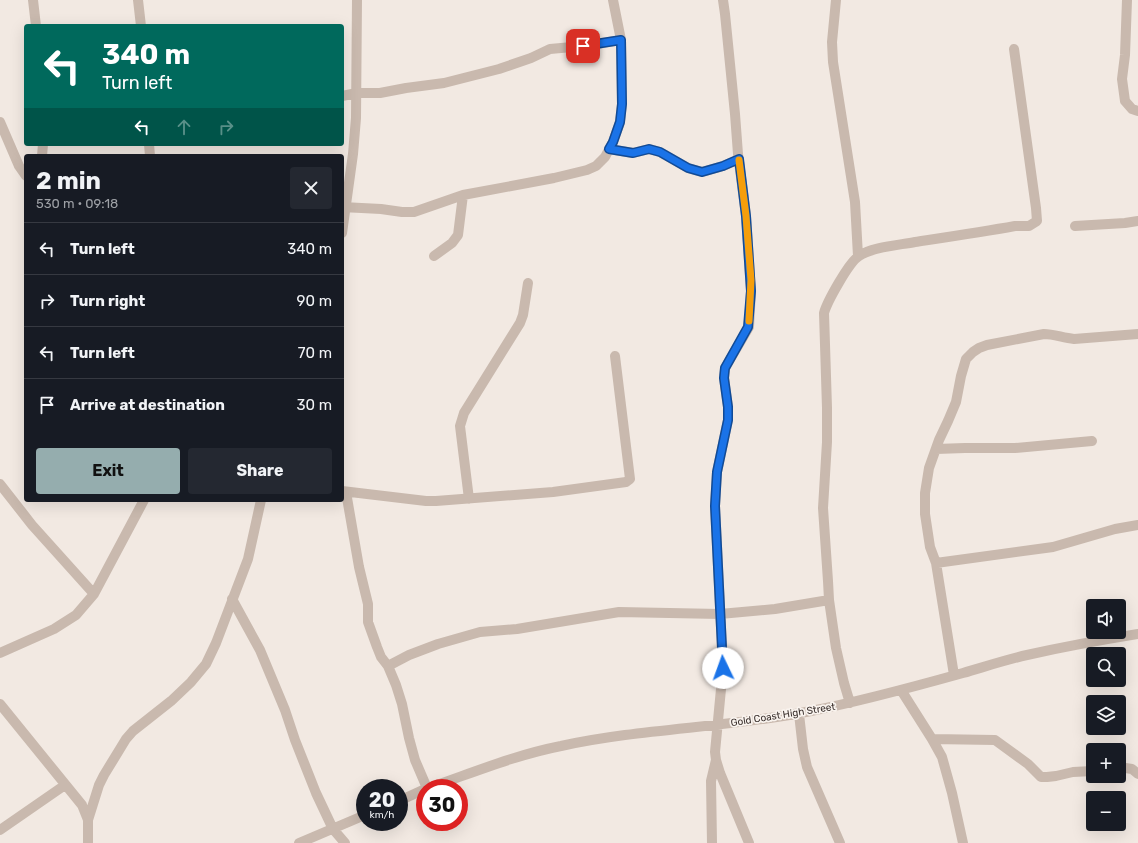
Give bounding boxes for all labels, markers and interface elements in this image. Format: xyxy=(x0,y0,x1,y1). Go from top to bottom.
pin xyxy=(566,29,600,63)
icon: arrive xyxy=(572,35,594,57)
text: 340 m xyxy=(102,38,190,71)
icon: left xyxy=(36,40,88,92)
text: Turn left xyxy=(102,72,172,94)
icon: left xyxy=(131,116,153,138)
icon: ahead xyxy=(173,116,195,138)
icon: right xyxy=(215,116,237,138)
text: 2 min xyxy=(36,167,101,195)
button: close xyxy=(290,167,332,209)
text: 530 m · 09:18 xyxy=(36,196,118,211)
icon: left xyxy=(36,238,58,260)
text: Turn left xyxy=(70,240,135,258)
text: 340 m xyxy=(287,240,332,258)
icon: right xyxy=(36,290,58,312)
text: Turn right xyxy=(70,292,145,310)
text: 90 m xyxy=(297,292,332,310)
icon: left xyxy=(36,342,58,364)
text: Turn left xyxy=(70,344,135,362)
text: 70 m xyxy=(298,344,332,362)
icon: arrive xyxy=(36,394,58,416)
text: Arrive at destination xyxy=(70,396,225,414)
text: 30 m xyxy=(296,396,332,414)
button: Exit xyxy=(36,448,180,494)
button: Share xyxy=(188,448,332,494)
map controls xyxy=(1086,599,1126,831)
button: sound xyxy=(1086,599,1126,639)
position arrow xyxy=(702,647,744,689)
button: search xyxy=(1086,647,1126,687)
button: layers xyxy=(1086,695,1126,735)
street label: Gold Coast High Street xyxy=(730,701,836,729)
button: + xyxy=(1086,743,1126,783)
speed limit sign: 30 xyxy=(416,779,468,831)
text: 20 xyxy=(369,788,395,812)
button: − xyxy=(1086,791,1126,831)
text: km/h xyxy=(370,809,394,821)

